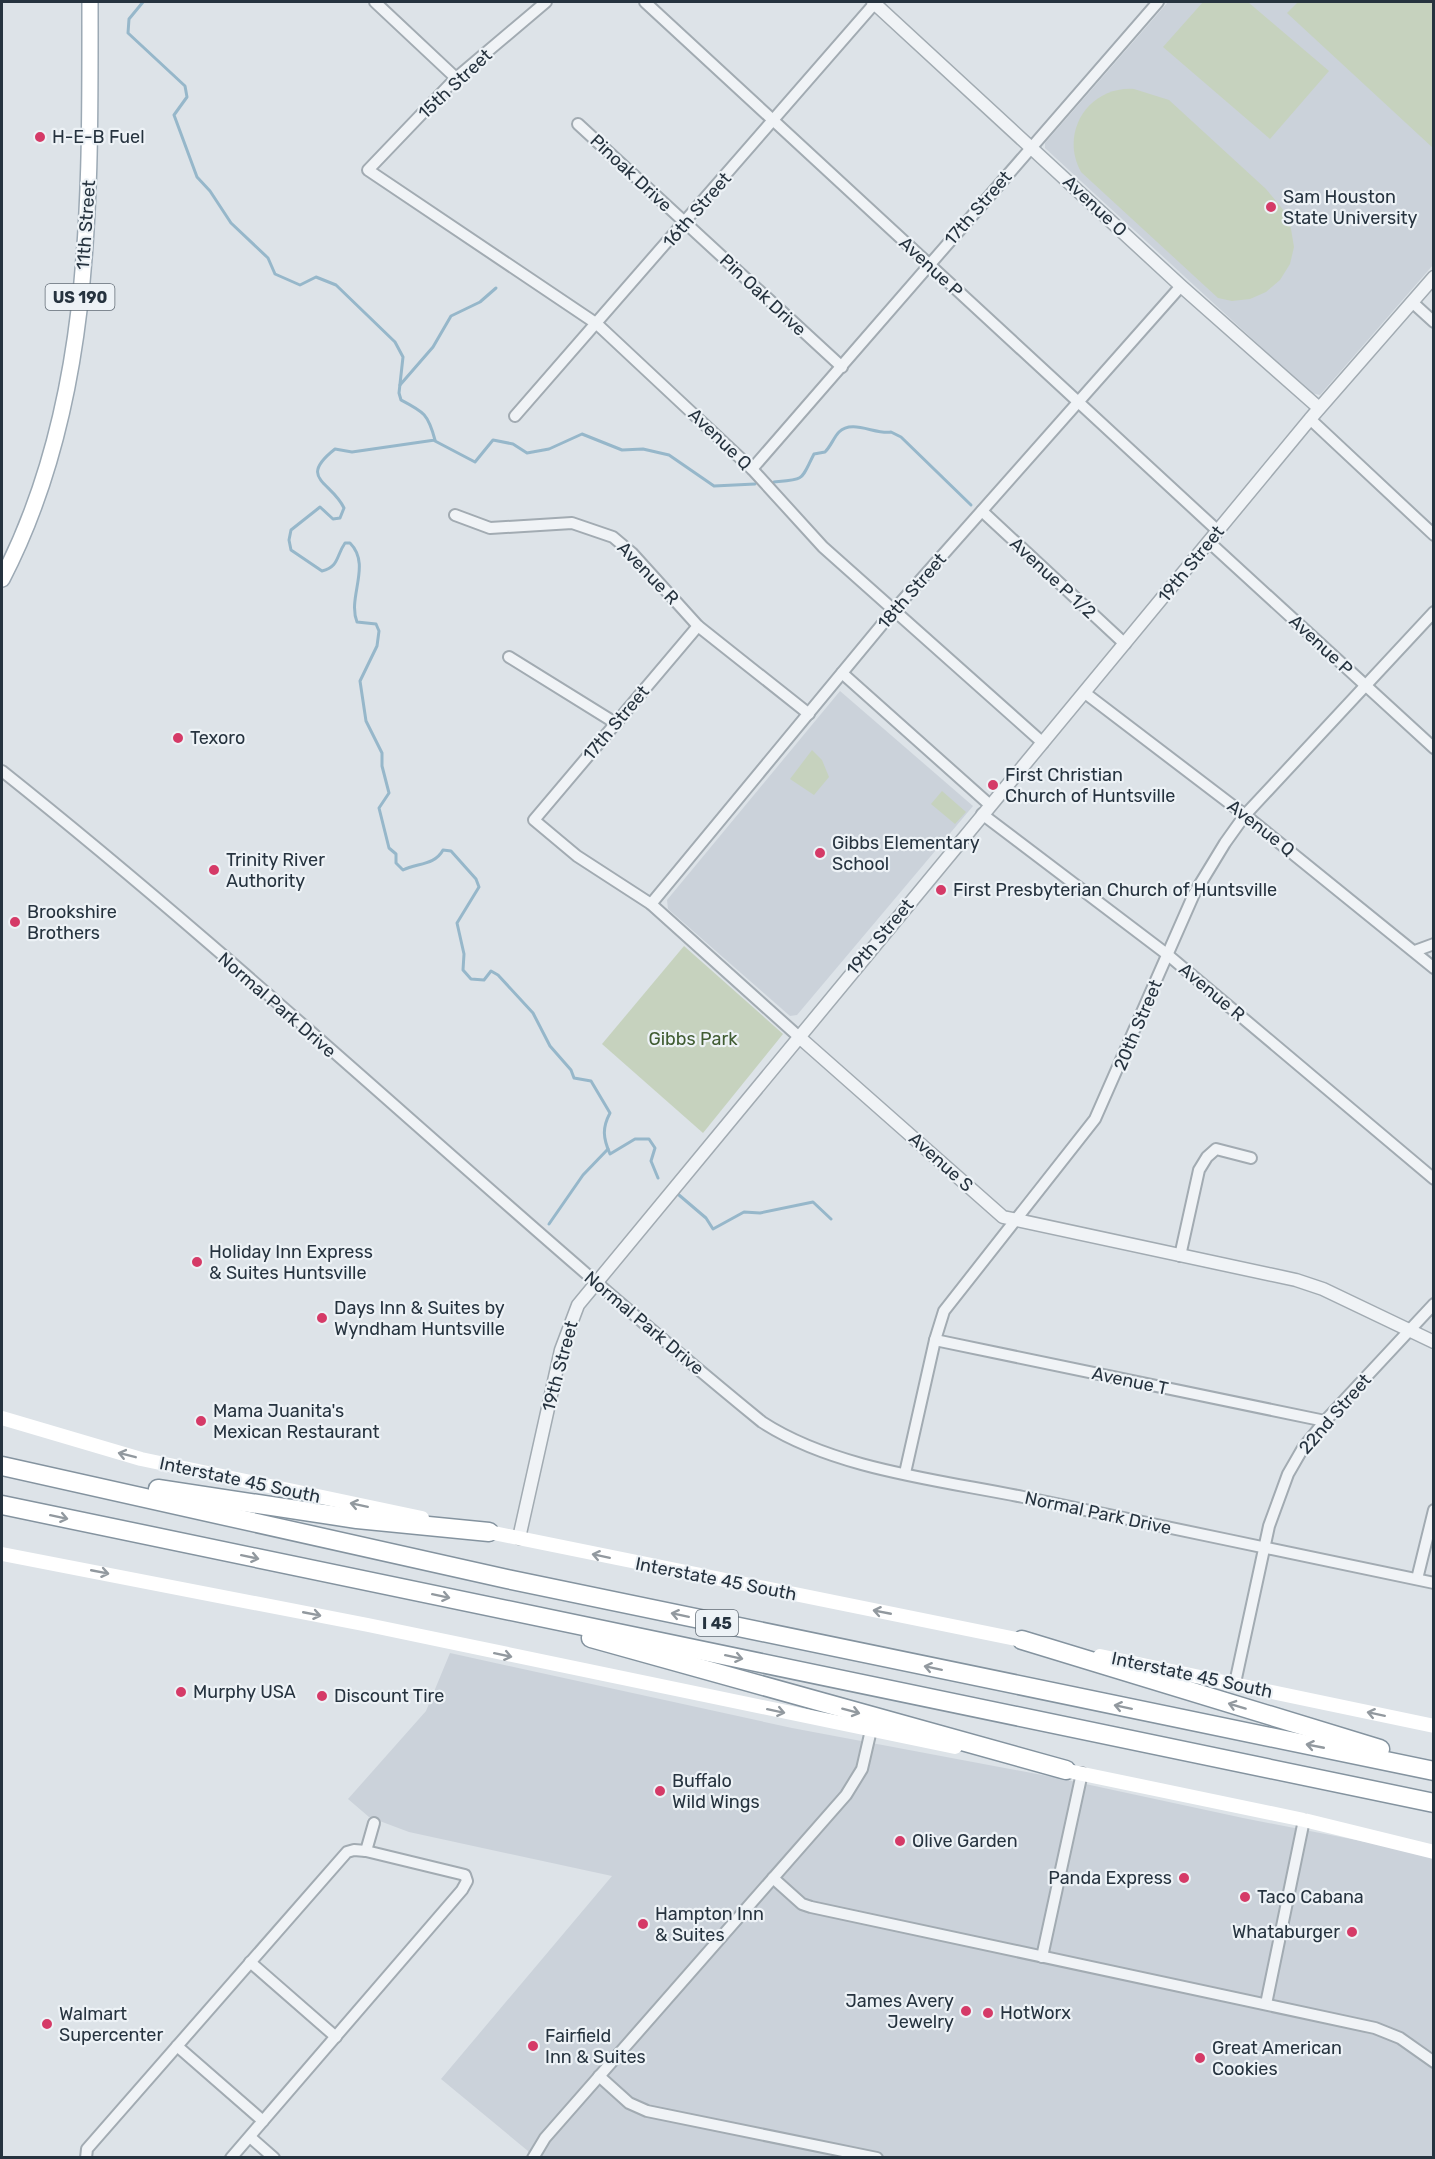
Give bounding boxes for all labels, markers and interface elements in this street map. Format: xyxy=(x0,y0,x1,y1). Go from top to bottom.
street label: 15th Street xyxy=(414,44,496,124)
place label: H-E-B Fuel xyxy=(52,126,145,148)
marker: H-E-B Fuel xyxy=(33,130,47,144)
street label: Pinoak Drive xyxy=(585,130,677,216)
street label: 17th Street xyxy=(940,166,1016,250)
street label: 16th Street xyxy=(658,168,736,252)
street label: Avenue O xyxy=(1058,171,1132,241)
street label: 11th Street xyxy=(72,179,100,271)
place label: Sam Houston State University xyxy=(1283,186,1418,229)
marker: Sam Houston State University xyxy=(1264,200,1278,214)
street label: Avenue P xyxy=(895,232,967,302)
street label: Pin Oak Drive xyxy=(715,249,811,341)
road number: US 190 xyxy=(46,284,115,310)
street label: Avenue Q xyxy=(684,403,756,475)
street label: 19th Street xyxy=(1153,521,1229,607)
street label: Avenue P 1/2 xyxy=(1005,533,1101,623)
street label: Avenue R xyxy=(613,537,684,609)
street label: 18th Street xyxy=(873,548,951,634)
street label: Avenue P xyxy=(1285,610,1357,680)
street label: 17th Street xyxy=(578,681,654,765)
place label: Texoro xyxy=(190,727,245,749)
marker: Texoro xyxy=(171,731,185,745)
place label: First Christian Church of Huntsville xyxy=(1005,764,1175,807)
marker: First Christian Church of Huntsville xyxy=(986,778,1000,792)
street label: Avenue Q xyxy=(1223,795,1299,861)
place label: Gibbs Elementary School xyxy=(832,832,980,875)
marker: Gibbs Elementary School xyxy=(813,846,827,860)
place label: Trinity River Authority xyxy=(226,849,325,892)
marker: Trinity River Authority xyxy=(207,863,221,877)
place label: First Presbyterian Church of Huntsville xyxy=(953,879,1277,901)
marker: First Presbyterian Church of Huntsville xyxy=(934,883,948,897)
street label: 19th Street xyxy=(842,894,918,980)
place label: Brookshire Brothers xyxy=(27,901,117,944)
marker: Brookshire Brothers xyxy=(8,915,22,929)
street label: Normal Park Drive xyxy=(213,948,341,1062)
street label: Avenue R xyxy=(1175,958,1250,1026)
street label: 20th Street xyxy=(1109,976,1167,1074)
park label: Gibbs Park xyxy=(648,1028,738,1050)
street label: Avenue S xyxy=(904,1128,978,1196)
place label: Holiday Inn Express & Suites Huntsville xyxy=(209,1241,373,1284)
marker: Holiday Inn Express & Suites Huntsville xyxy=(190,1255,204,1269)
street label: Normal Park Drive xyxy=(580,1267,708,1379)
place label: Days Inn & Suites by Wyndham Huntsville xyxy=(334,1297,505,1340)
marker: Days Inn & Suites by Wyndham Huntsville xyxy=(315,1311,329,1325)
street label: 19th Street xyxy=(537,1318,583,1414)
street label: Avenue T xyxy=(1090,1362,1170,1400)
street label: 22nd Street xyxy=(1294,1369,1376,1459)
place label: Mama Juanita's Mexican Restaurant xyxy=(213,1400,380,1443)
marker: Mama Juanita's Mexican Restaurant xyxy=(194,1414,208,1428)
one-way arrow xyxy=(118,1449,137,1461)
street label: Interstate 45 South xyxy=(158,1452,322,1508)
street label: Normal Park Drive xyxy=(1023,1487,1173,1539)
one-way arrow xyxy=(350,1499,369,1510)
one-way arrow xyxy=(48,1512,68,1523)
one-way arrow xyxy=(592,1549,611,1561)
one-way arrow xyxy=(240,1551,259,1563)
street label: Interstate 45 South xyxy=(633,1553,799,1605)
one-way arrow xyxy=(90,1567,110,1578)
one-way arrow xyxy=(430,1591,450,1602)
one-way arrow xyxy=(873,1606,892,1617)
one-way arrow xyxy=(302,1609,322,1620)
one-way arrow xyxy=(671,1609,690,1620)
road number: I 45 xyxy=(696,1610,738,1636)
street label: Interstate 45 South xyxy=(1110,1647,1274,1703)
one-way arrow xyxy=(493,1650,512,1661)
one-way arrow xyxy=(724,1652,744,1663)
one-way arrow xyxy=(923,1661,942,1673)
place label: Murphy USA xyxy=(193,1681,296,1703)
marker: Murphy USA xyxy=(174,1685,188,1699)
place label: Discount Tire xyxy=(334,1685,444,1707)
marker: Discount Tire xyxy=(315,1689,329,1703)
one-way arrow xyxy=(1228,1700,1247,1711)
one-way arrow xyxy=(1114,1701,1134,1712)
one-way arrow xyxy=(766,1706,786,1717)
one-way arrow xyxy=(841,1706,860,1717)
one-way arrow xyxy=(1367,1708,1387,1719)
one-way arrow xyxy=(1305,1740,1325,1751)
place label: Buffalo Wild Wings xyxy=(672,1770,760,1813)
marker: Buffalo Wild Wings xyxy=(653,1784,667,1798)
place label: Olive Garden xyxy=(912,1830,1018,1852)
marker: Olive Garden xyxy=(893,1834,907,1848)
place label: Panda Express xyxy=(1048,1867,1172,1889)
marker: Panda Express xyxy=(1177,1871,1191,1885)
place label: Taco Cabana xyxy=(1257,1886,1364,1908)
marker: Taco Cabana xyxy=(1238,1890,1252,1904)
place label: Hampton Inn & Suites xyxy=(655,1903,764,1946)
marker: Hampton Inn & Suites xyxy=(636,1917,650,1931)
place label: Whataburger xyxy=(1232,1921,1340,1943)
marker: Whataburger xyxy=(1345,1925,1359,1939)
place label: James Avery Jewelry xyxy=(846,1990,954,2033)
place label: HotWorx xyxy=(1000,2002,1071,2024)
place label: Walmart Supercenter xyxy=(59,2003,163,2046)
marker: James Avery Jewelry xyxy=(959,2004,973,2018)
marker: HotWorx xyxy=(981,2006,995,2020)
marker: Walmart Supercenter xyxy=(40,2017,54,2031)
place label: Fairfield Inn & Suites xyxy=(545,2025,646,2068)
place label: Great American Cookies xyxy=(1212,2037,1342,2080)
marker: Fairfield Inn & Suites xyxy=(526,2039,540,2053)
marker: Great American Cookies xyxy=(1193,2051,1207,2065)

